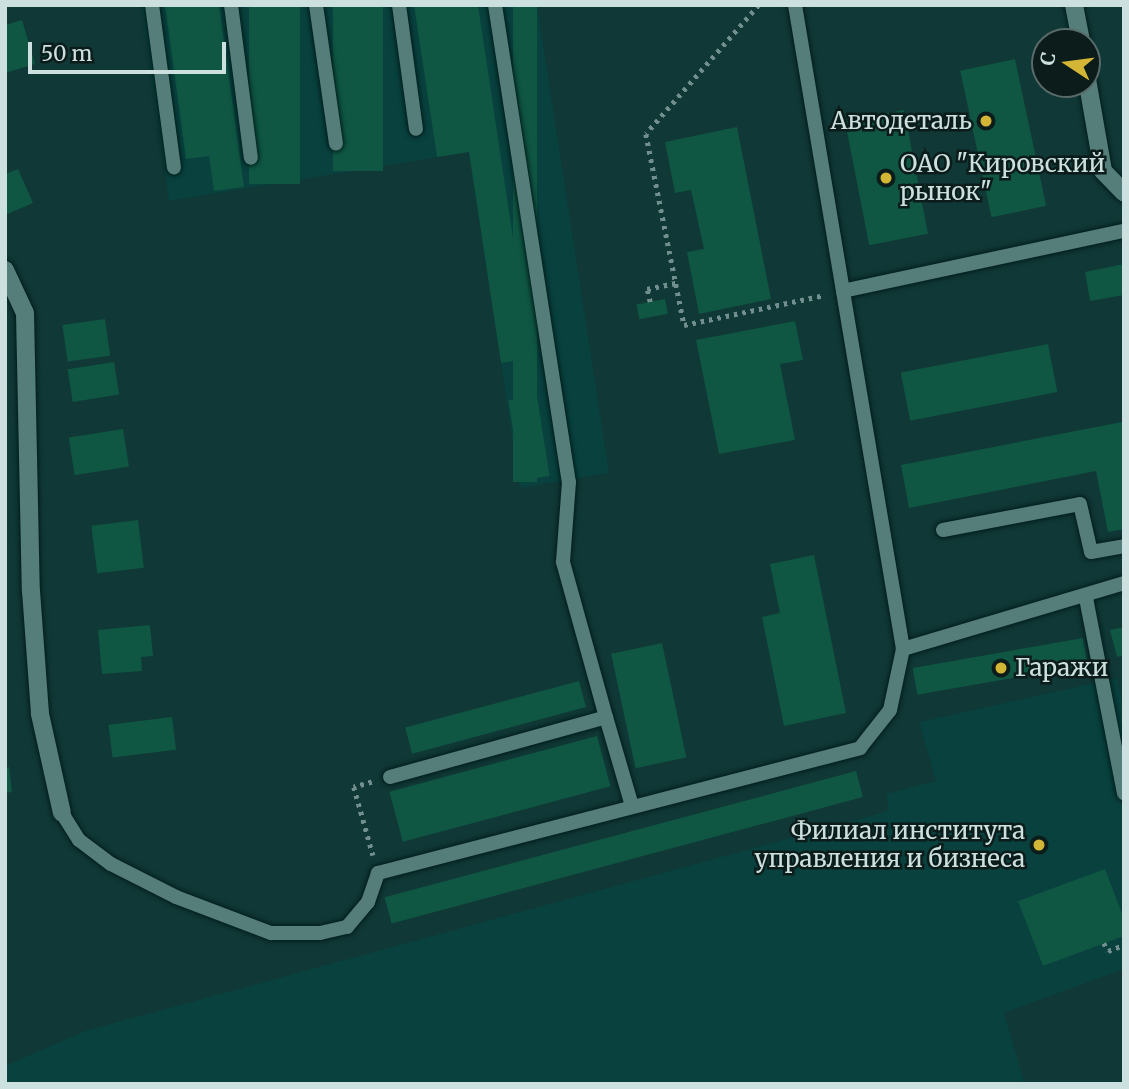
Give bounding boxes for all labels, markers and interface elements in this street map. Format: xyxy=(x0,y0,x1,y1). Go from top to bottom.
scale bar xyxy=(32,28,229,72)
north arrow xyxy=(1031,28,1101,98)
text: 50 m xyxy=(41,40,92,67)
text: С xyxy=(1034,50,1061,68)
place label: Автодеталь xyxy=(830,107,972,135)
marker: Автодеталь xyxy=(978,113,994,129)
place label: ОАО "Кировский рынок" xyxy=(900,150,1105,206)
marker: ОАО "Кировский рынок" xyxy=(878,170,894,186)
place label: Гаражи xyxy=(1015,654,1108,682)
marker: Гаражи xyxy=(993,660,1009,676)
place label: Филиал института управления и бизнеса xyxy=(755,817,1025,873)
marker: Филиал института управления и бизнеса xyxy=(1031,837,1047,853)

